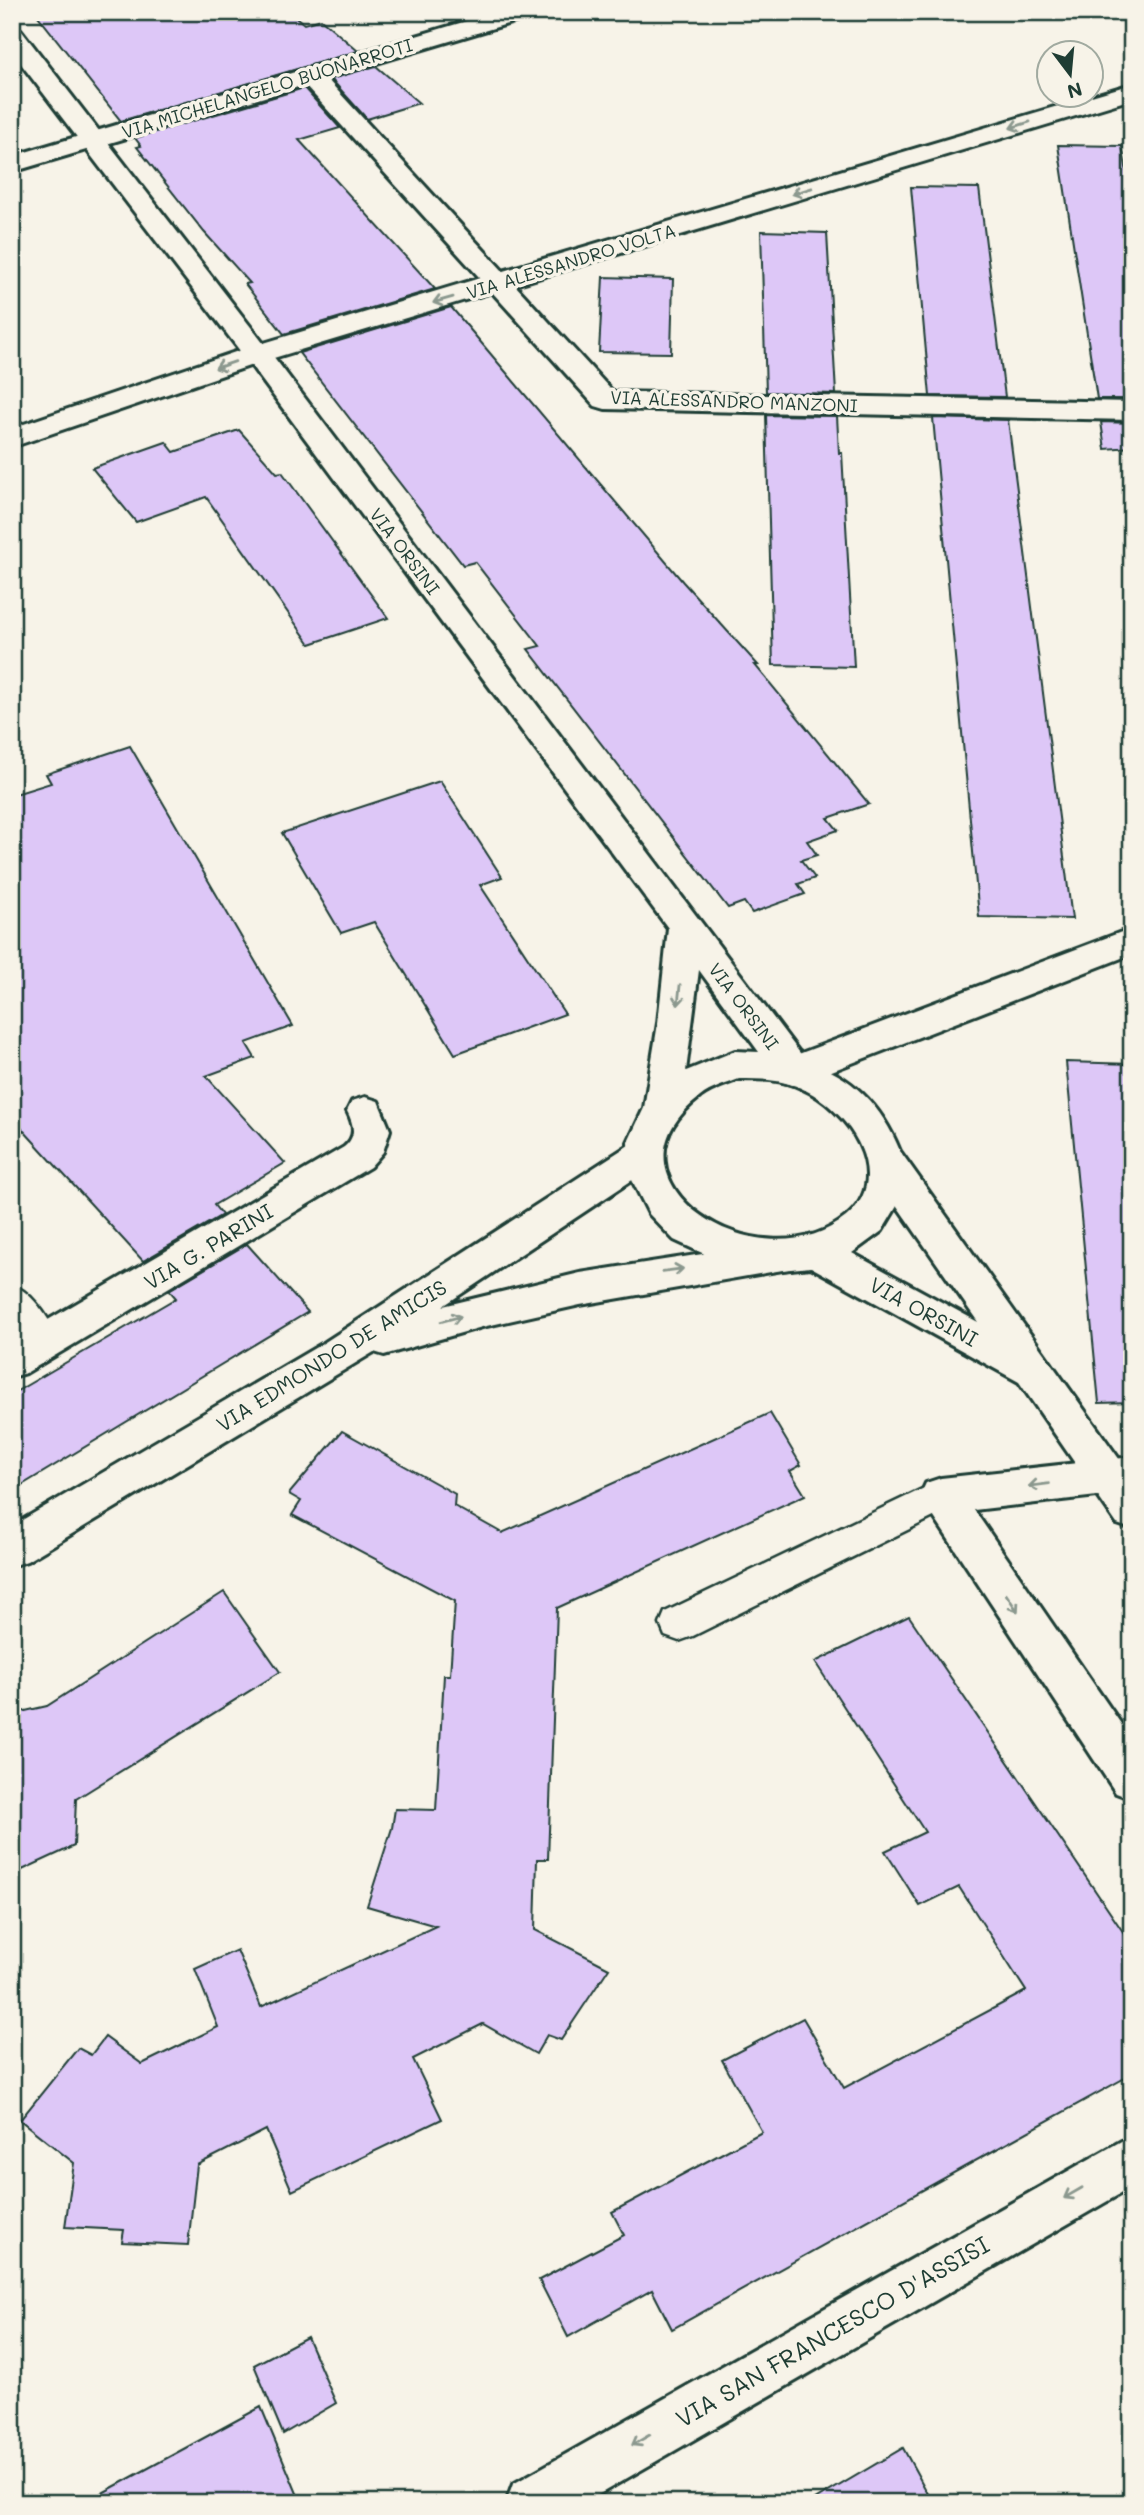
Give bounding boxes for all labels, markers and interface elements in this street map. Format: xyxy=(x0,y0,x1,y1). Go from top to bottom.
street label: VIA MICHELANGELO BUONARROTI xyxy=(119,32,415,144)
north arrow xyxy=(1036,38,1106,108)
text: N xyxy=(1064,77,1085,105)
one-way arrow xyxy=(1009,120,1031,133)
one-way arrow xyxy=(791,186,813,199)
street label: VIA ALESSANDRO VOLTA xyxy=(463,218,679,304)
one-way arrow xyxy=(433,294,455,307)
one-way arrow xyxy=(215,360,237,372)
street label: VIA ALESSANDRO MANZONI xyxy=(610,385,858,417)
street label: VIA ORSINI xyxy=(365,503,446,599)
street label: VIA ORSINI xyxy=(704,958,785,1054)
one-way arrow xyxy=(672,983,685,1006)
street label: VIA G. PARINI xyxy=(139,1197,277,1295)
one-way arrow xyxy=(661,1264,684,1277)
street label: VIA ORSINI xyxy=(865,1270,983,1352)
street label: VIA EDMONDO DE AMICIS xyxy=(211,1273,451,1437)
one-way arrow xyxy=(439,1312,461,1325)
one-way arrow xyxy=(1028,1478,1050,1491)
one-way arrow xyxy=(1005,1593,1020,1612)
one-way arrow xyxy=(1063,2186,1083,2200)
street label: VIA SAN FRANCESCO D'ASSISI xyxy=(670,2228,994,2434)
one-way arrow xyxy=(632,2433,652,2447)

